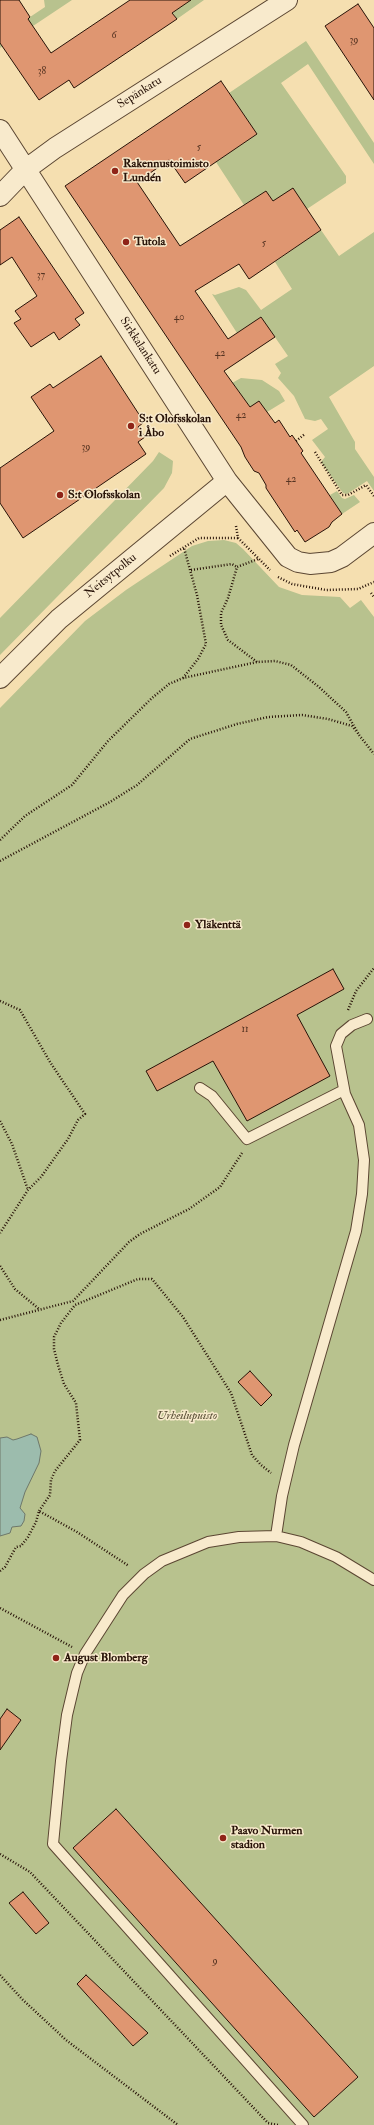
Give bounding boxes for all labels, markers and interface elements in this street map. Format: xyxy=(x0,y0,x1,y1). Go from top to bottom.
house number: 6 xyxy=(111,30,117,42)
house number: 39 xyxy=(350,35,358,47)
house number: 38 xyxy=(38,66,46,78)
street label: Sepänkatu xyxy=(115,74,165,112)
house number: 5 xyxy=(197,142,201,154)
place label: Rakennustoimisto Lundén xyxy=(123,157,209,185)
marker: Rakennustoimisto Lundén xyxy=(110,166,120,176)
place label: Tutola xyxy=(134,235,165,249)
marker: Tutola xyxy=(121,237,131,247)
house number: 5 xyxy=(262,238,266,250)
house number: 37 xyxy=(37,270,45,282)
house number: 40 xyxy=(174,312,184,324)
street label: Sirkkalankatu xyxy=(116,315,164,377)
house number: 42 xyxy=(215,348,225,360)
house number: 42 xyxy=(236,410,246,422)
place label: S:t Olofsskolan i Åbo xyxy=(139,412,211,440)
marker: S:t Olofsskolan i Åbo xyxy=(126,421,136,431)
house number: 39 xyxy=(82,442,90,454)
house number: 42 xyxy=(286,474,296,486)
place label: S:t Olofsskolan xyxy=(68,488,140,502)
marker: S:t Olofsskolan xyxy=(55,490,65,500)
street label: Neitsytpolku xyxy=(82,551,140,601)
place label: Yläkenttä xyxy=(195,918,241,932)
marker: Yläkenttä xyxy=(182,920,192,930)
house number: 11 xyxy=(241,1024,249,1036)
park label: Urheilupuisto xyxy=(157,1409,217,1423)
place label: August Blomberg xyxy=(64,1651,148,1665)
marker: August Blomberg xyxy=(51,1653,61,1663)
place label: Paavo Nurmen stadion xyxy=(231,1824,302,1852)
marker: Paavo Nurmen stadion xyxy=(218,1833,228,1843)
house number: 9 xyxy=(212,1956,218,1968)

